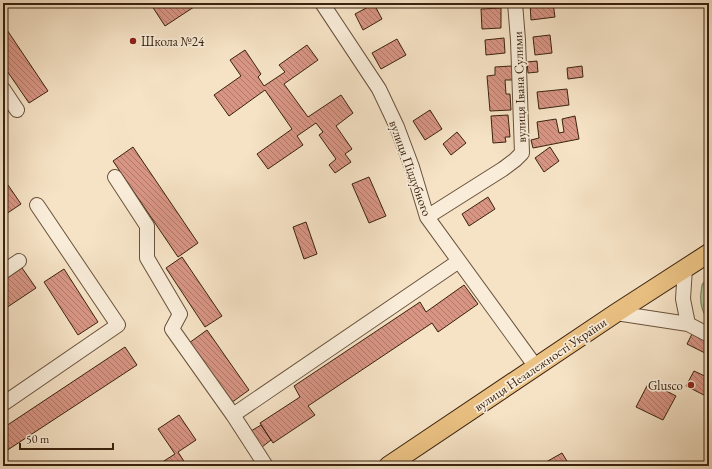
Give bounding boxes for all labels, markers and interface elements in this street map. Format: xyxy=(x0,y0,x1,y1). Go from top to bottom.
street label: вулиця Івана Сулими xyxy=(509,31,530,143)
place label: Школа №24 xyxy=(141,33,205,50)
marker: Школа №24 xyxy=(128,36,138,46)
street label: вулиця Піддубного xyxy=(385,118,436,218)
street label: вулиця Незалежності України xyxy=(471,314,610,415)
place label: Glusco xyxy=(648,377,683,394)
marker: Glusco xyxy=(686,380,696,390)
scale bar xyxy=(20,425,113,451)
text: 50 m xyxy=(26,431,50,447)

